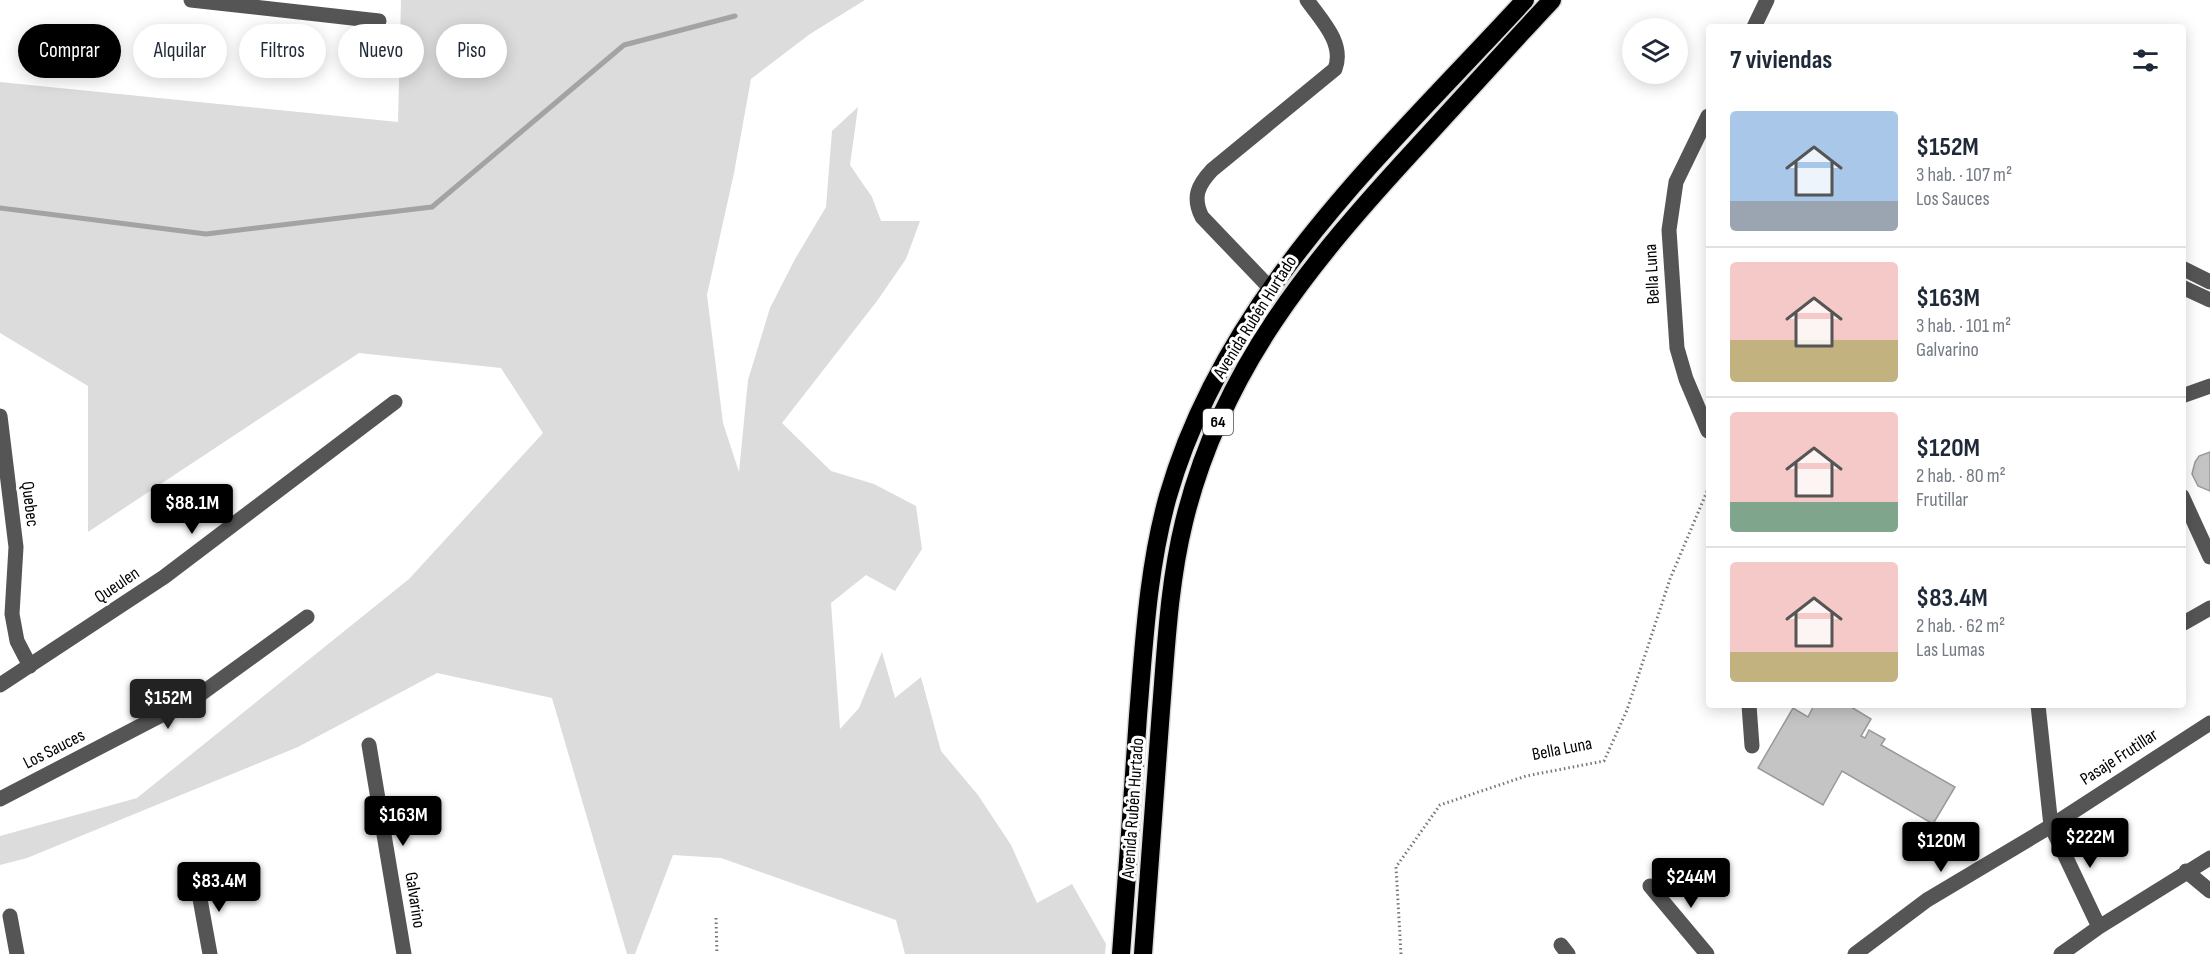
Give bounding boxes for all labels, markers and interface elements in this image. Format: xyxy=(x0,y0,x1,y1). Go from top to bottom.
map controls xyxy=(1622,18,1688,84)
button: layers xyxy=(1622,18,1688,84)
chip: Comprar xyxy=(18,24,121,78)
chip: Alquilar xyxy=(133,24,227,78)
chip: Filtros xyxy=(239,24,326,78)
chip: Nuevo xyxy=(338,24,424,78)
chip: Piso xyxy=(436,24,507,78)
icon: filters xyxy=(2129,44,2162,77)
text: 7 viviendas xyxy=(1730,45,1832,76)
text: $152M xyxy=(1916,132,1979,163)
icon: home xyxy=(1778,135,1850,207)
text: 3 hab. · 107 m² xyxy=(1916,163,2012,187)
text: Los Sauces xyxy=(1916,187,1990,211)
street label: Bella Luna xyxy=(1640,243,1664,305)
street label: Avenida Rubén Hurtado xyxy=(1208,252,1301,383)
text: $163M xyxy=(1916,283,1980,314)
icon: home xyxy=(1778,286,1850,358)
text: 3 hab. · 101 m² xyxy=(1916,314,2011,338)
text: Galvarino xyxy=(1916,338,1979,362)
road number: 64 xyxy=(1203,409,1233,435)
text: $120M xyxy=(1916,433,1980,464)
icon: home xyxy=(1778,436,1850,508)
text: 2 hab. · 80 m² xyxy=(1916,464,2006,488)
street label: Quebec xyxy=(17,480,43,528)
pin: $88.1M xyxy=(143,484,241,535)
text: Frutillar xyxy=(1916,488,1968,512)
text: $88.1M xyxy=(165,491,219,515)
street label: Queulen xyxy=(91,562,143,608)
text: $83.4M xyxy=(1916,583,1988,614)
icon: home xyxy=(1778,586,1850,658)
text: 2 hab. · 62 m² xyxy=(1916,614,2005,638)
text: Las Lumas xyxy=(1916,638,1985,662)
pin: $152M xyxy=(126,679,210,730)
text: $152M xyxy=(144,686,192,710)
street label: Pasaje Frutillar xyxy=(2076,724,2162,790)
street label: Los Sauces xyxy=(20,725,88,773)
street label: Bella Luna xyxy=(1530,733,1594,765)
street label: Avenida Rubén Hurtado xyxy=(1118,737,1148,880)
pin: $163M xyxy=(361,796,445,847)
text: $163M xyxy=(378,803,428,827)
pin: $222M xyxy=(2048,818,2132,869)
pin: $120M xyxy=(1899,822,1983,873)
text: $222M xyxy=(2065,825,2115,849)
text: $120M xyxy=(1916,829,1966,853)
pin: $244M xyxy=(1649,858,1733,909)
pin: $83.4M xyxy=(170,862,268,913)
text: $244M xyxy=(1666,865,1716,889)
text: $83.4M xyxy=(191,869,247,893)
street label: Galvarino xyxy=(400,870,430,930)

